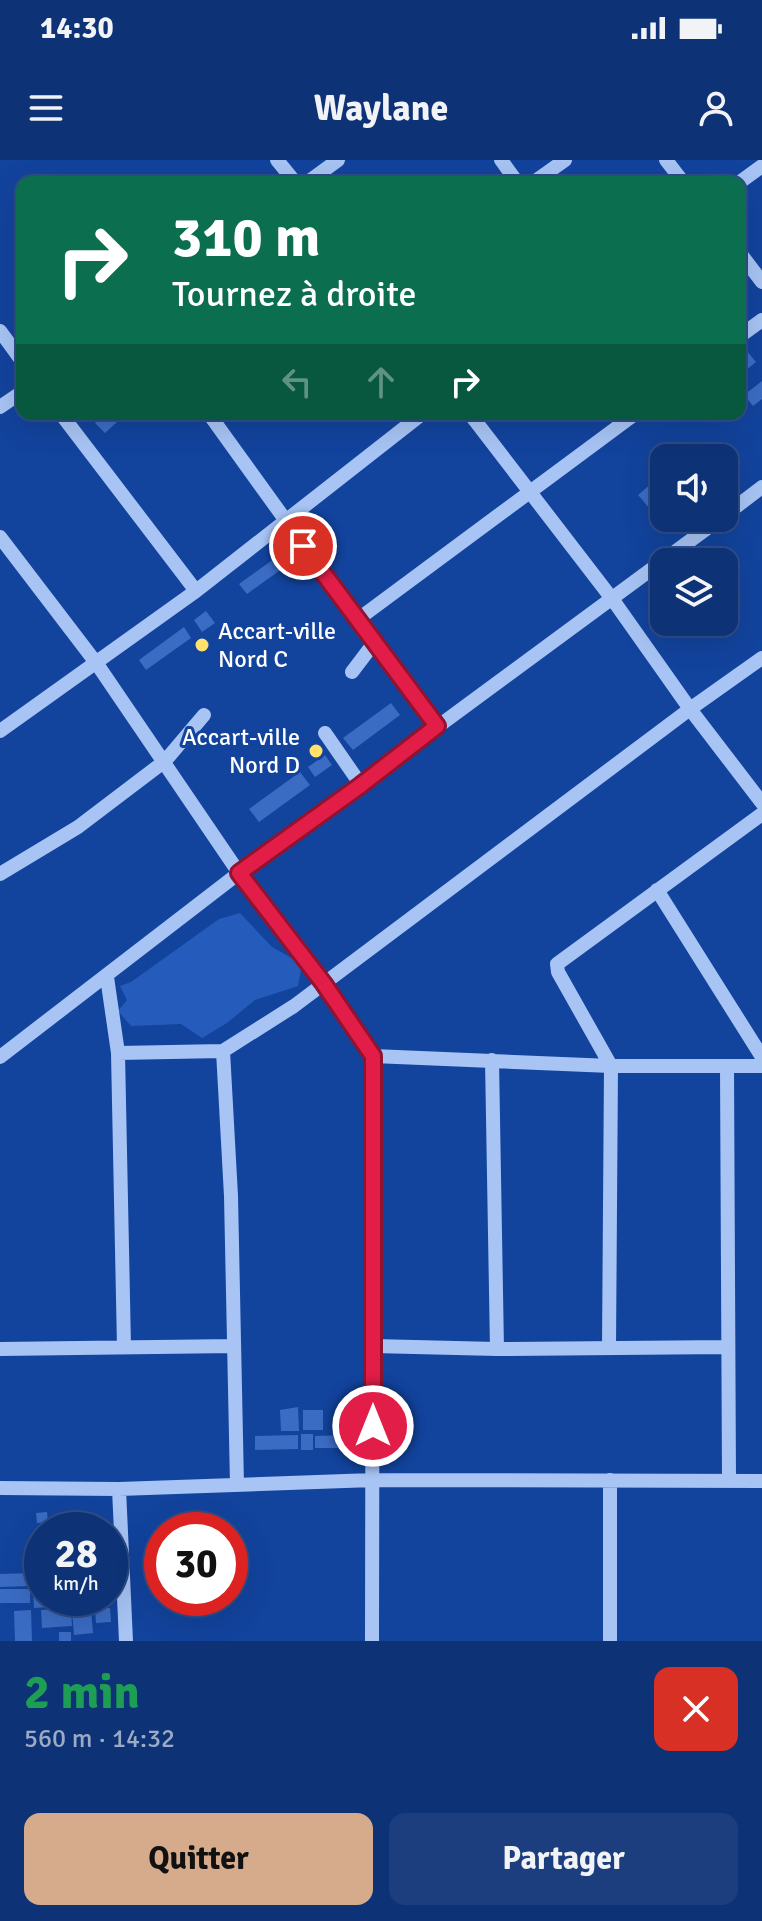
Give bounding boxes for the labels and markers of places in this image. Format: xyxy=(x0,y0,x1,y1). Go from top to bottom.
pin xyxy=(269,512,337,580)
place label: Accart-ville Nord C xyxy=(218,616,336,674)
marker: Accart-ville Nord C xyxy=(193,636,211,654)
place label: Accart-ville Nord D xyxy=(182,722,300,780)
marker: Accart-ville Nord D xyxy=(307,742,325,760)

